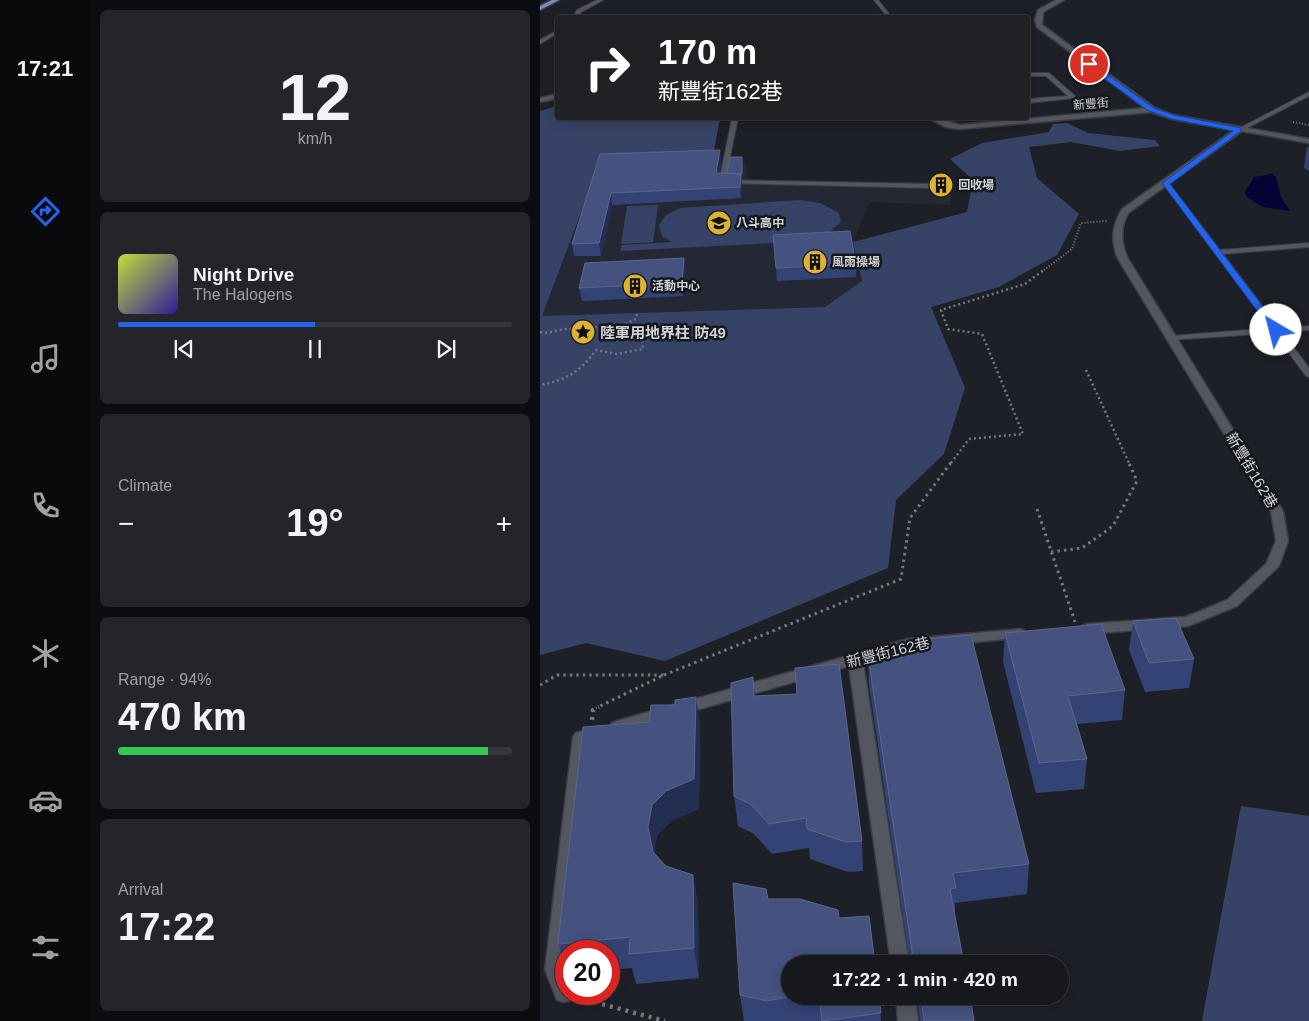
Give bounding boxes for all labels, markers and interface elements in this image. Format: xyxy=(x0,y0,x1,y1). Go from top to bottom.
text: 170 m xyxy=(658,32,757,71)
icon: right xyxy=(575,35,640,100)
pin xyxy=(1068,43,1110,85)
icon: arrive xyxy=(1075,50,1103,78)
text: 17:21 xyxy=(17,56,73,81)
text: 12 xyxy=(279,61,351,134)
text: 新豐街162巷 xyxy=(658,79,783,104)
street label: 新豐街 xyxy=(1072,95,1110,113)
text: km/h xyxy=(298,130,332,147)
building icon: 回收場 xyxy=(928,172,954,198)
place label: 回收場 xyxy=(958,178,994,192)
icon: directions xyxy=(28,194,63,229)
school or university icon: 八斗高中 xyxy=(706,210,732,236)
place label: 八斗高中 xyxy=(736,216,784,230)
building icon: 風雨操場 xyxy=(802,249,828,275)
place label: 風雨操場 xyxy=(832,255,880,269)
text: Night Drive xyxy=(193,264,294,285)
building icon: 活動中心 xyxy=(622,273,648,299)
place label: 活動中心 xyxy=(652,279,700,293)
text: The Halogens xyxy=(193,286,293,303)
position arrow xyxy=(1249,303,1301,355)
place icon: 陸軍用地界柱 防49 xyxy=(570,319,596,345)
place label: 陸軍用地界柱 防49 xyxy=(600,324,726,341)
icon: previous xyxy=(170,335,198,363)
icon: pause xyxy=(301,335,329,363)
icon: next xyxy=(432,335,460,363)
icon: music xyxy=(28,341,63,376)
street label: 新豐街162巷 xyxy=(1223,429,1281,511)
text: Climate xyxy=(118,477,172,494)
icon: phone xyxy=(28,488,63,523)
text: 19° xyxy=(286,502,344,544)
text: − xyxy=(118,508,134,539)
text: + xyxy=(496,508,512,539)
street label: 新豐街162巷 xyxy=(845,633,931,671)
icon: climate xyxy=(28,636,63,671)
text: Range · 94% xyxy=(118,671,211,688)
text: 470 km xyxy=(118,696,247,738)
icon: car xyxy=(28,783,63,818)
text: Arrival xyxy=(118,881,163,898)
text: 17:22 xyxy=(118,906,215,948)
icon: filters xyxy=(28,930,63,965)
speed limit sign: 20 xyxy=(555,940,620,1005)
text: 17:22 · 1 min · 420 m xyxy=(832,969,1018,990)

